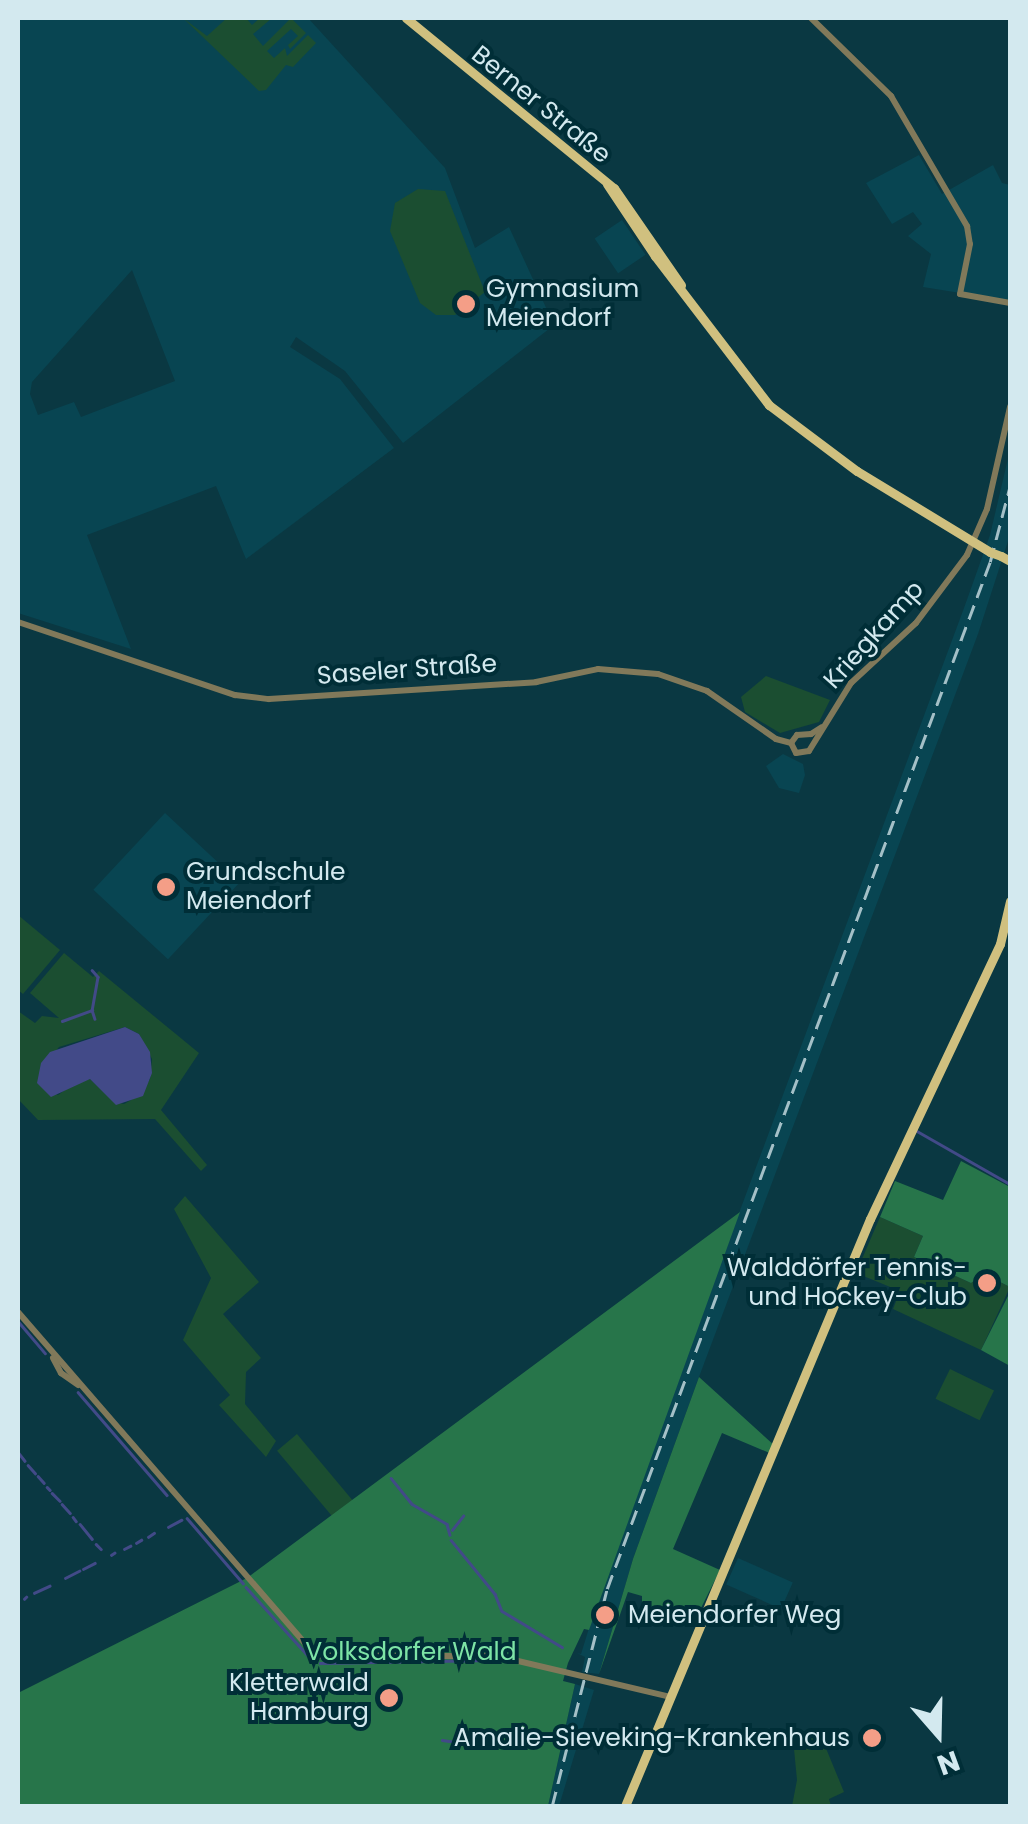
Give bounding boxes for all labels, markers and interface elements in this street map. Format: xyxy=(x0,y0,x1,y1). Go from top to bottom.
street label: Berner Straße xyxy=(465,40,617,170)
place label: Gymnasium Meiendorf xyxy=(486,275,639,334)
marker: Gymnasium Meiendorf xyxy=(455,293,477,315)
street label: Kriegkamp xyxy=(818,575,930,695)
street label: Saseler Straße xyxy=(316,649,498,691)
place label: Grundschule Meiendorf xyxy=(186,858,346,917)
marker: Grundschule Meiendorf xyxy=(155,876,177,898)
place label: Walddörfer Tennis- und Hockey-Club xyxy=(727,1254,967,1313)
marker: Walddörfer Tennis- und Hockey-Club xyxy=(976,1272,998,1294)
place label: Meiendorfer Weg xyxy=(628,1600,841,1630)
marker: Meiendorfer Weg xyxy=(592,1602,618,1628)
park label: Volksdorfer Wald xyxy=(305,1637,517,1667)
place label: Kletterwald Hamburg xyxy=(229,1669,369,1728)
north arrow xyxy=(888,1684,988,1784)
marker: Kletterwald Hamburg xyxy=(378,1687,400,1709)
place label: Amalie-Sieveking-Krankenhaus xyxy=(454,1723,850,1753)
marker: Amalie-Sieveking-Krankenhaus xyxy=(859,1725,885,1751)
text: N xyxy=(932,1741,965,1785)

